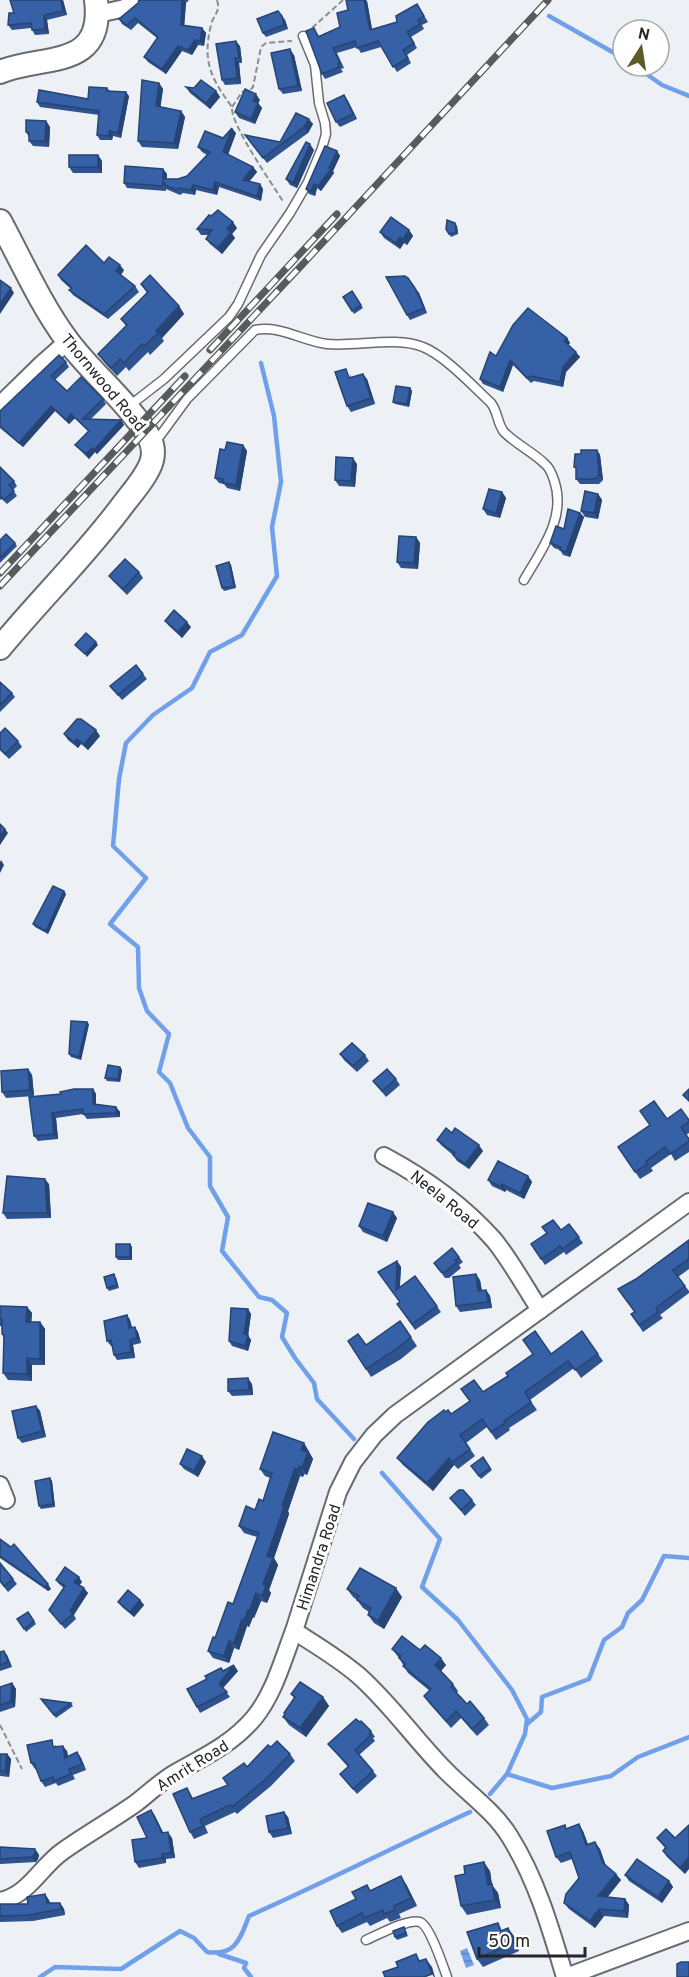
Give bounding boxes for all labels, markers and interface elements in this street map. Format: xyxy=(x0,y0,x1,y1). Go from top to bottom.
north arrow xyxy=(611,18,671,78)
text: N xyxy=(636,24,651,46)
street label: Thornwood Road xyxy=(56,330,149,436)
street label: Neela Road xyxy=(405,1167,482,1234)
street label: Himandra Road xyxy=(293,1502,347,1613)
street label: Amrit Road xyxy=(153,1737,233,1797)
scale bar xyxy=(479,1920,586,1958)
text: 50 m xyxy=(488,1931,530,1954)

